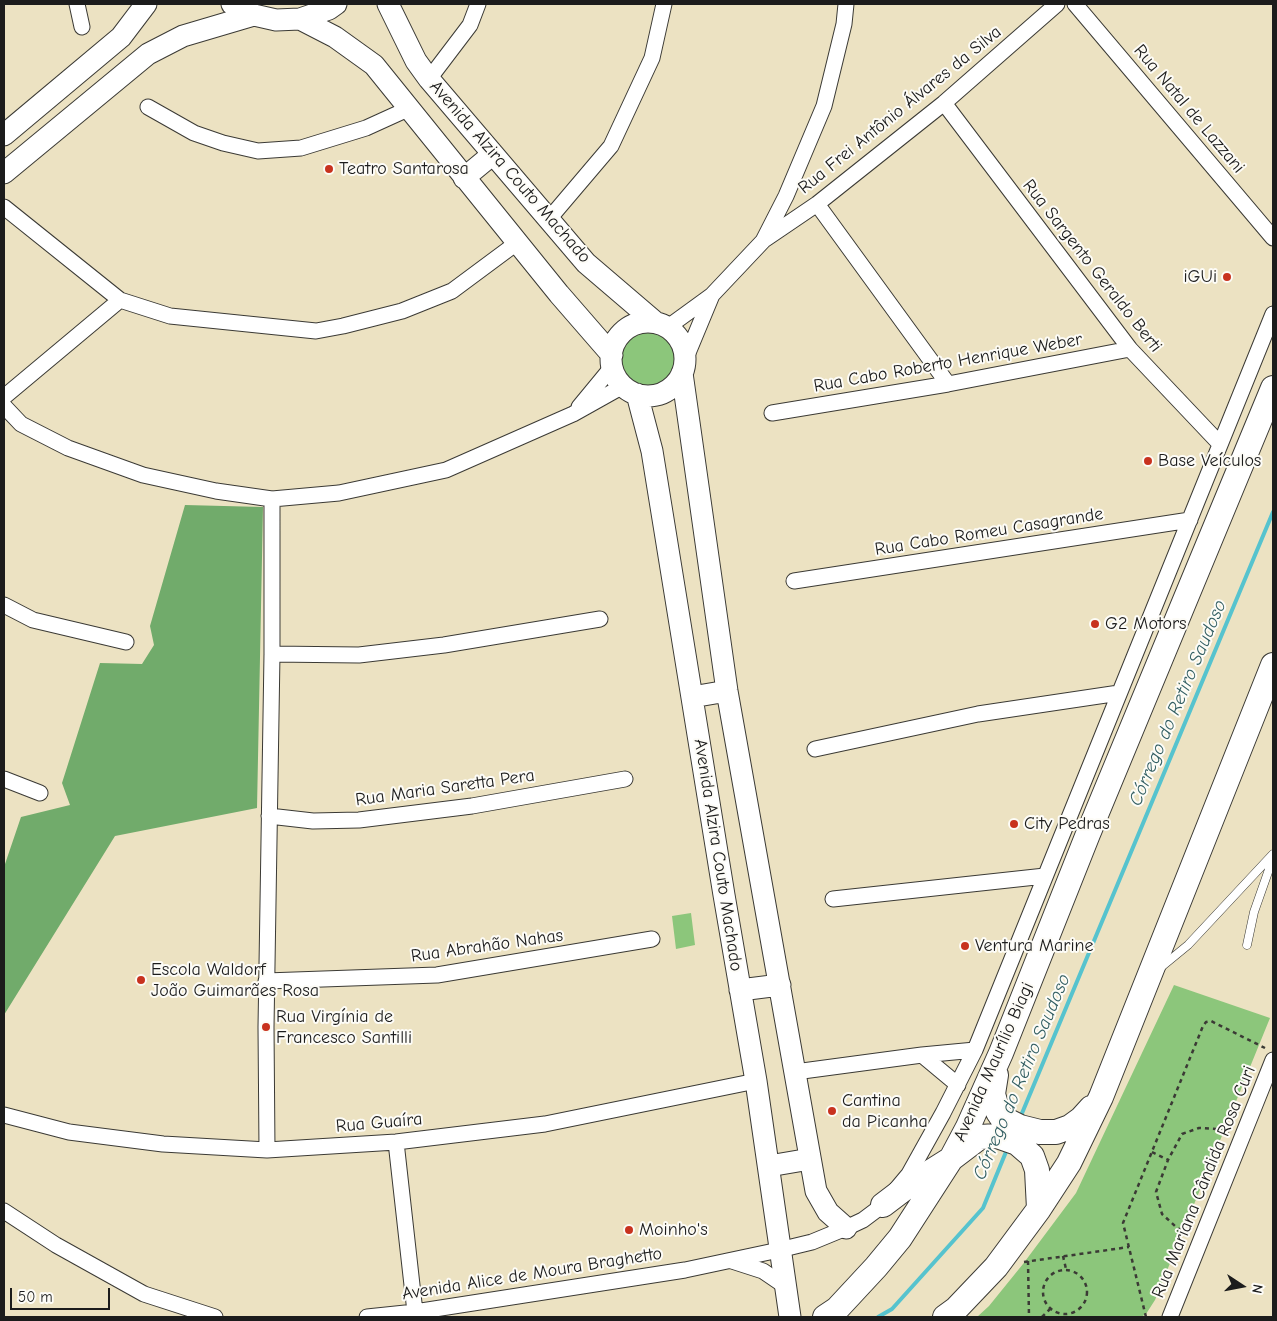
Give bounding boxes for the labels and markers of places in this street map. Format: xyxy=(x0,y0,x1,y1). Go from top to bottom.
place label: Teatro Santarosa xyxy=(339,158,469,180)
marker: Teatro Santarosa xyxy=(323,163,335,175)
place label: iGUi xyxy=(1184,266,1217,288)
marker: iGUi xyxy=(1221,271,1233,283)
place label: Base Veículos xyxy=(1158,450,1261,472)
marker: Base Veículos xyxy=(1142,455,1154,467)
place label: G2 Motors xyxy=(1105,613,1187,635)
marker: G2 Motors xyxy=(1089,618,1101,630)
place label: City Pedras xyxy=(1024,813,1110,835)
marker: City Pedras xyxy=(1008,818,1020,830)
place label: Ventura Marine xyxy=(975,935,1094,957)
marker: Ventura Marine xyxy=(959,940,971,952)
place label: Escola Waldorf João Guimarães Rosa xyxy=(151,959,319,1002)
marker: Escola Waldorf João Guimarães Rosa xyxy=(135,974,147,986)
place label: Rua Virgínia de Francesco Santilli xyxy=(276,1006,412,1048)
marker: Rua Virgínia de Francesco Santilli xyxy=(260,1021,272,1033)
place label: Cantina da Picanha xyxy=(842,1090,928,1132)
marker: Cantina da Picanha xyxy=(826,1105,838,1117)
place label: Moinho's xyxy=(639,1219,708,1241)
marker: Moinho's xyxy=(623,1224,635,1236)

